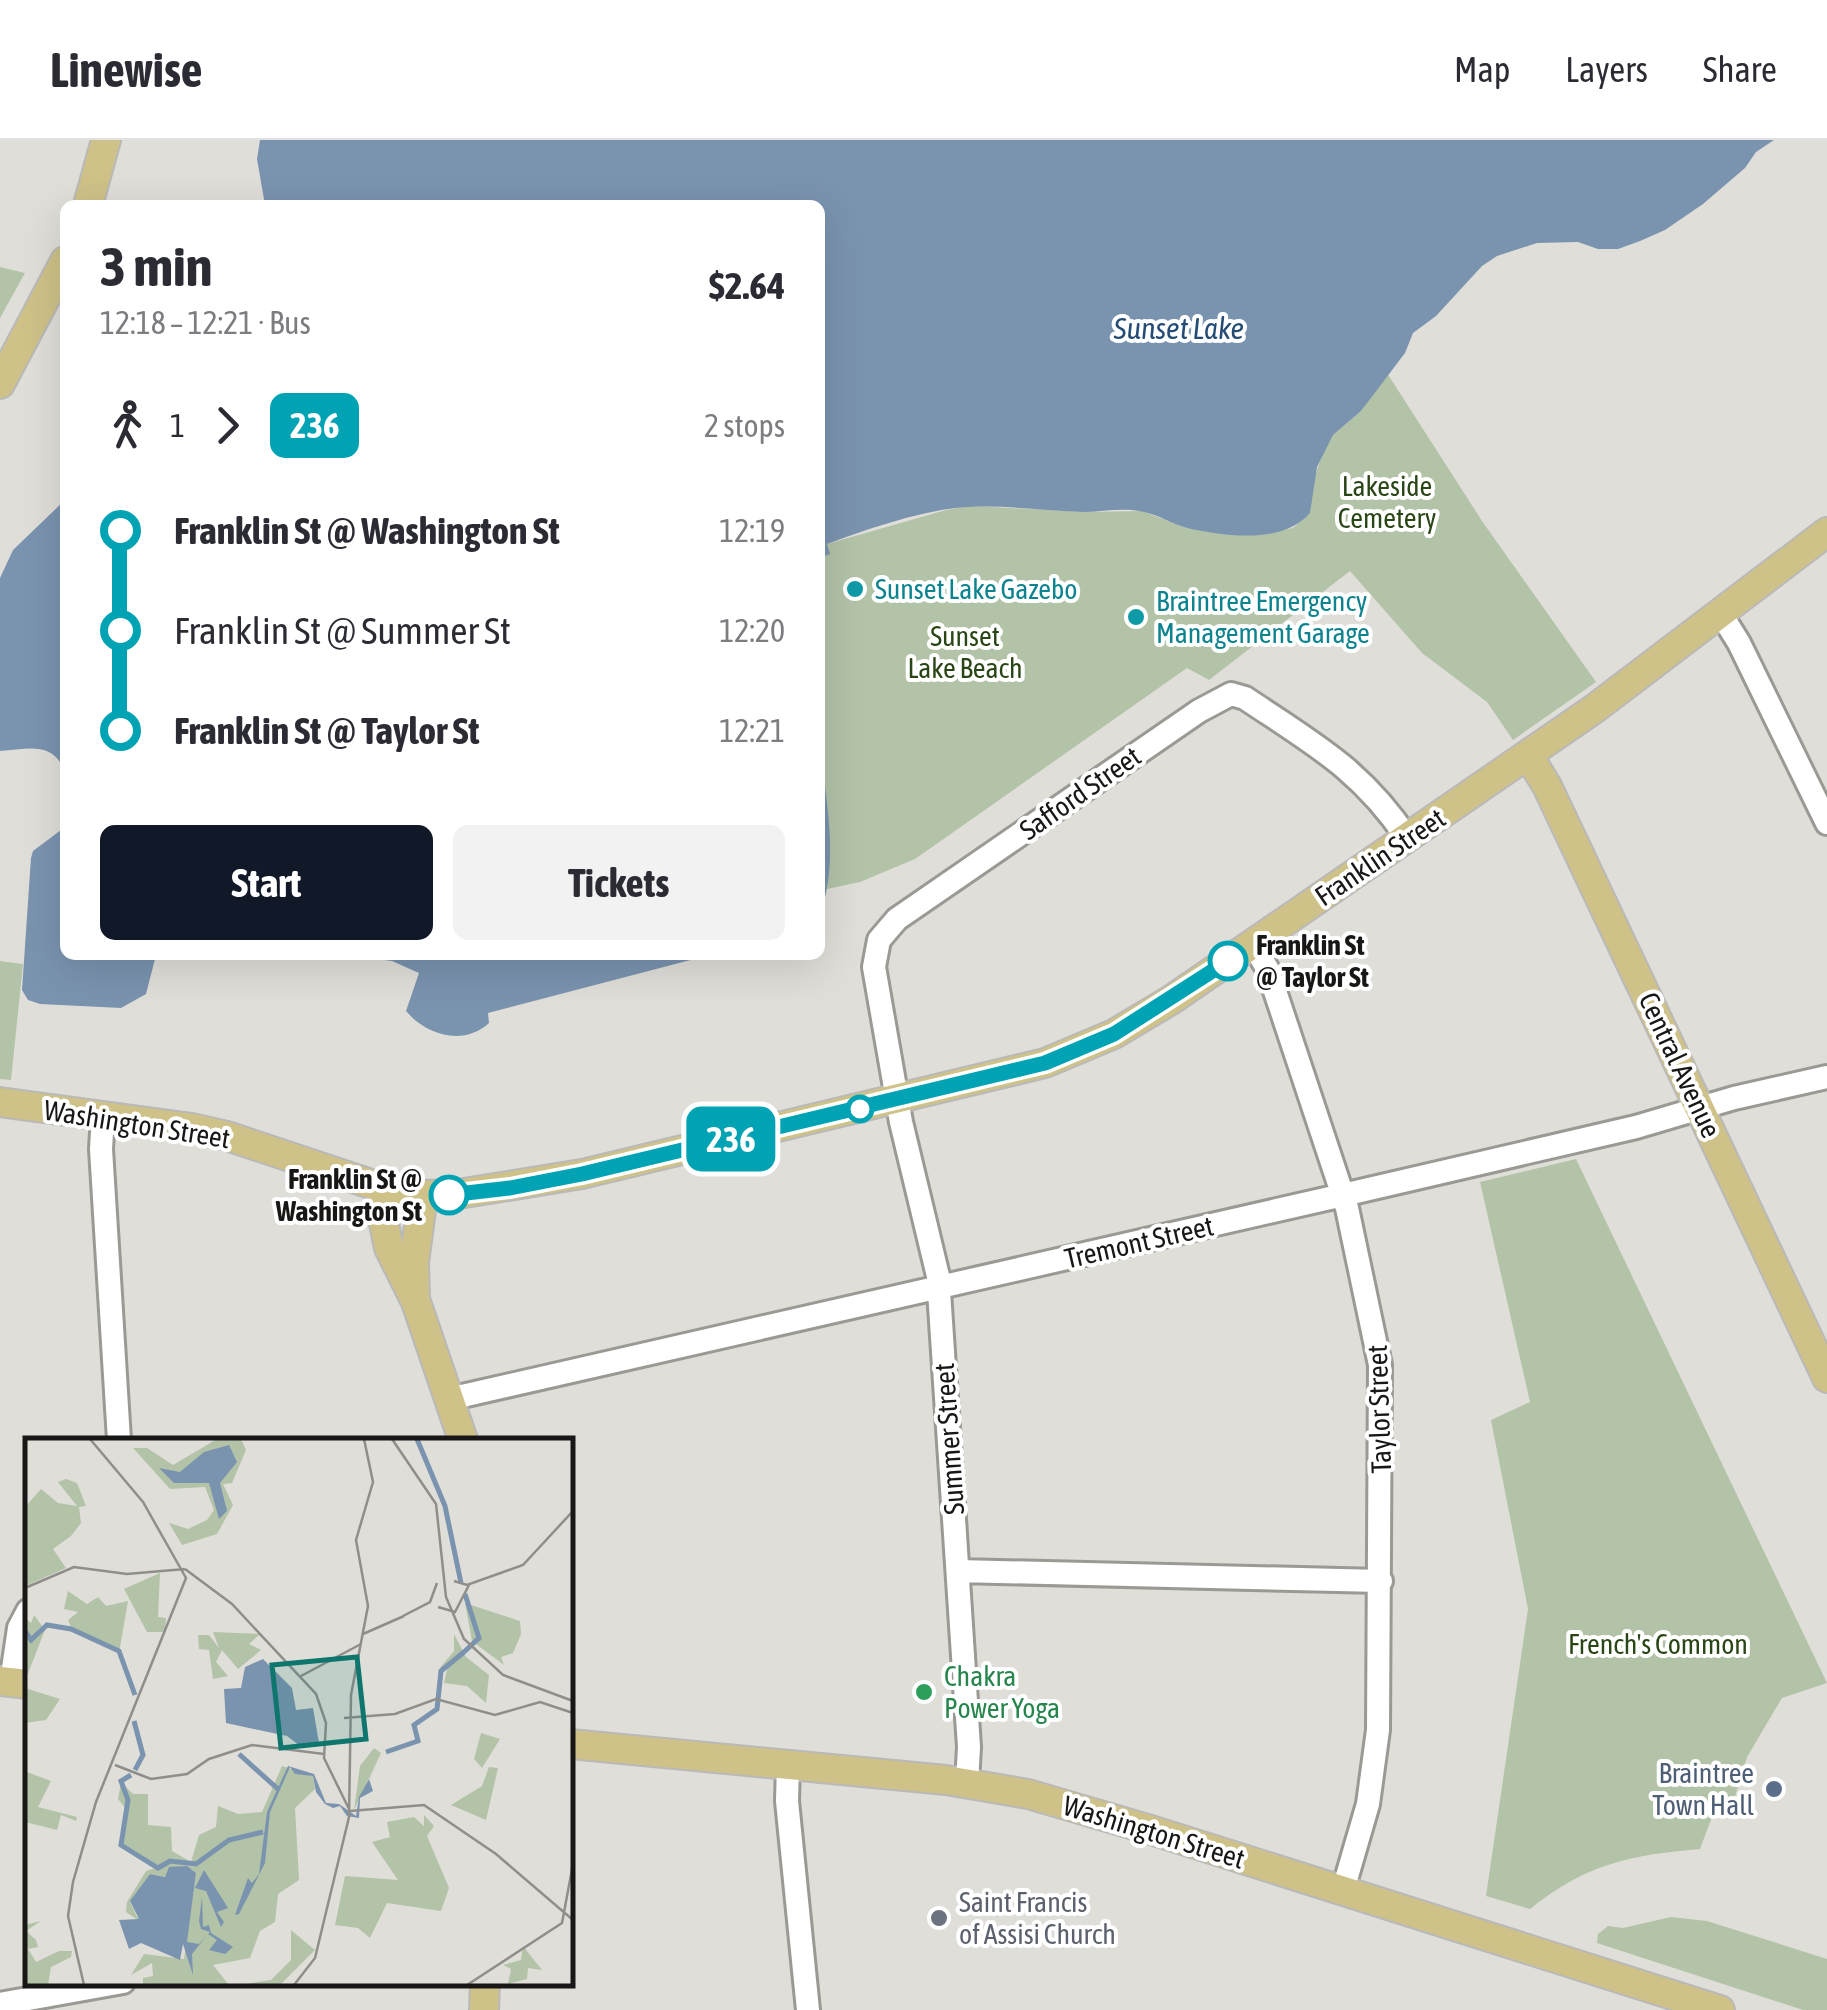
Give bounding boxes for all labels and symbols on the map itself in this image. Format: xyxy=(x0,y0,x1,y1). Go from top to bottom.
water label: Sunset Lake xyxy=(1113,311,1244,345)
park label: Lakeside Cemetery xyxy=(1338,470,1436,534)
place label: Sunset Lake Gazebo xyxy=(875,573,1077,605)
marker: Sunset Lake Gazebo xyxy=(844,578,866,600)
place label: Braintree Emergency Management Garage xyxy=(1156,585,1370,649)
marker: Braintree Emergency Management Garage xyxy=(1125,606,1147,628)
park label: Sunset Lake Beach xyxy=(907,620,1023,684)
street label: Safford Street xyxy=(1014,740,1146,846)
street label: Franklin Street xyxy=(1309,802,1451,912)
place label: Franklin St @ Taylor St xyxy=(1256,929,1369,993)
marker: Franklin St @ Taylor St xyxy=(1209,942,1247,980)
street label: Central Avenue xyxy=(1632,987,1728,1143)
street label: Washington Street xyxy=(42,1094,232,1154)
unlabelled marker xyxy=(847,1096,873,1122)
line badge: 236 xyxy=(674,1106,788,1172)
place label: Franklin St @ Washington St xyxy=(275,1163,422,1227)
marker: Franklin St @ Washington St xyxy=(430,1176,468,1214)
street label: Tremont Street xyxy=(1061,1209,1217,1275)
street label: Taylor Street xyxy=(1361,1344,1397,1474)
street label: Summer Street xyxy=(928,1362,970,1516)
inset map xyxy=(25,1438,572,1985)
park label: French's Common xyxy=(1568,1628,1748,1660)
place label: Chakra Power Yoga xyxy=(944,1660,1060,1724)
marker: Chakra Power Yoga xyxy=(913,1681,935,1703)
place label: Braintree Town Hall xyxy=(1652,1757,1755,1821)
marker: Braintree Town Hall xyxy=(1763,1778,1785,1800)
street label: Washington Street xyxy=(1060,1789,1248,1875)
place label: Saint Francis of Assisi Church xyxy=(959,1886,1116,1950)
marker: Saint Francis of Assisi Church xyxy=(928,1907,950,1929)

